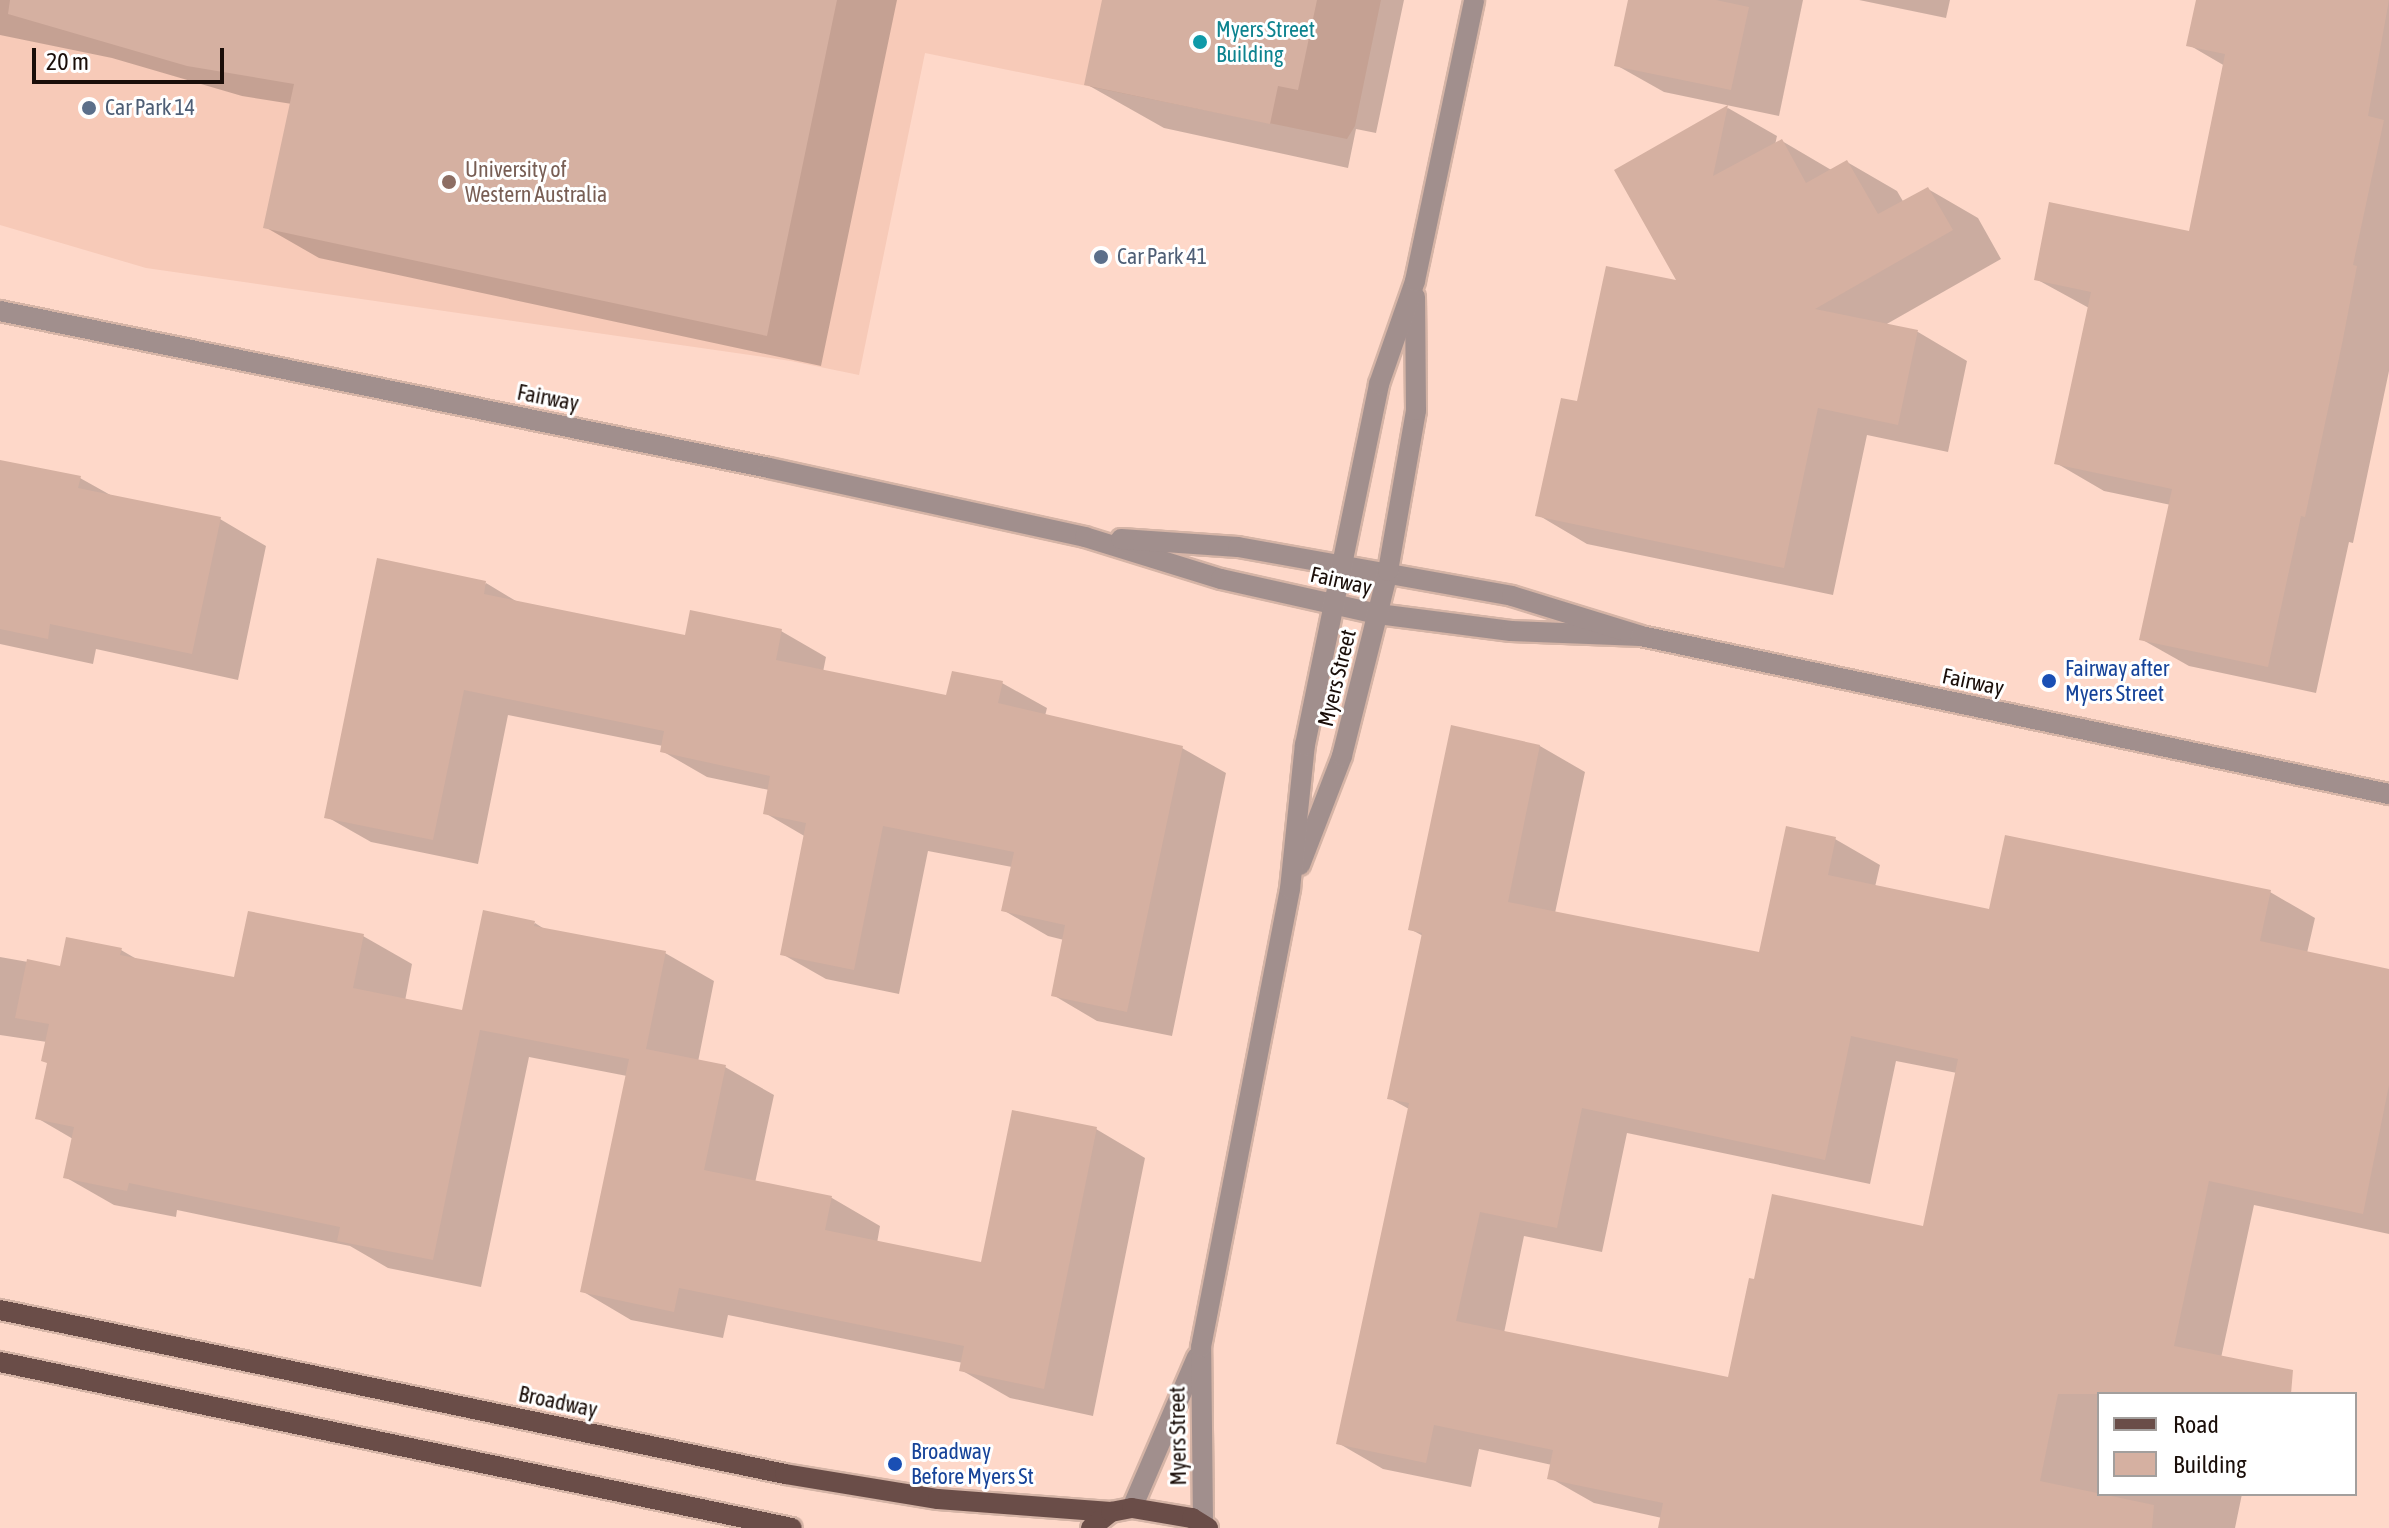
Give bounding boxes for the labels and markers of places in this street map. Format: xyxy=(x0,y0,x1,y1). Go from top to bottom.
place label: Myers Street Building xyxy=(1216,16,1315,68)
marker: Myers Street Building xyxy=(1191,33,1209,51)
place label: Car Park 14 xyxy=(105,95,195,121)
marker: Car Park 14 xyxy=(80,99,98,117)
place label: University of Western Australia xyxy=(465,156,607,208)
marker: University of Western Australia xyxy=(440,173,458,191)
place label: Car Park 41 xyxy=(1117,244,1207,270)
marker: Car Park 41 xyxy=(1092,248,1110,266)
place label: Fairway after Myers Street xyxy=(2065,655,2169,706)
marker: Fairway after Myers Street xyxy=(2040,672,2058,690)
place label: Broadway Before Myers St xyxy=(911,1438,1034,1490)
marker: Broadway Before Myers St xyxy=(886,1455,904,1473)

